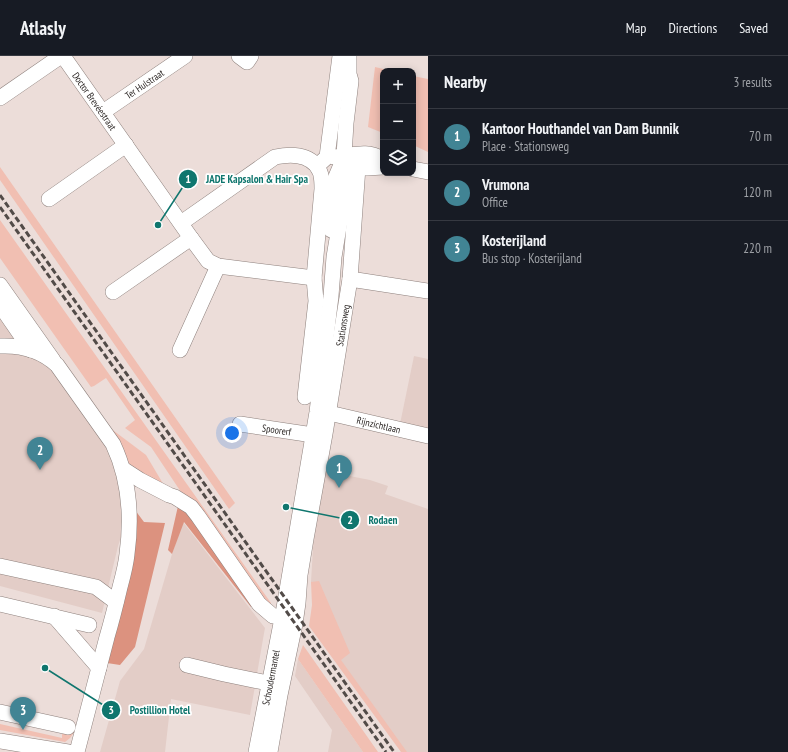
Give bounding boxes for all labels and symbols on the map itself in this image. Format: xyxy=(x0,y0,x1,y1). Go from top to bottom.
street label: Ter Hulstraat xyxy=(123,66,167,102)
street label: Doctor Brevéestraat xyxy=(69,70,119,133)
callout: JADE Kapsalon & Hair Spa xyxy=(178,167,316,190)
text: 1 xyxy=(185,171,191,186)
text: JADE Kapsalon & Hair Spa xyxy=(205,172,308,186)
street label: Stationsweg xyxy=(333,304,353,347)
street label: Rijnzichtlaan xyxy=(355,414,402,436)
street label: Spoorerf xyxy=(261,421,292,439)
your location xyxy=(222,423,242,443)
pin: 2 xyxy=(27,437,53,470)
pin: 1 xyxy=(326,455,352,488)
callout: Rodaen xyxy=(340,509,406,532)
text: 2 xyxy=(347,512,353,527)
text: Rodaen xyxy=(368,513,398,527)
street label: Schoudermantel xyxy=(259,648,283,706)
pin: 3 xyxy=(10,697,36,730)
callout: Postillion Hotel xyxy=(101,699,198,722)
text: 3 xyxy=(108,702,114,717)
text: Postillion Hotel xyxy=(130,703,191,717)

